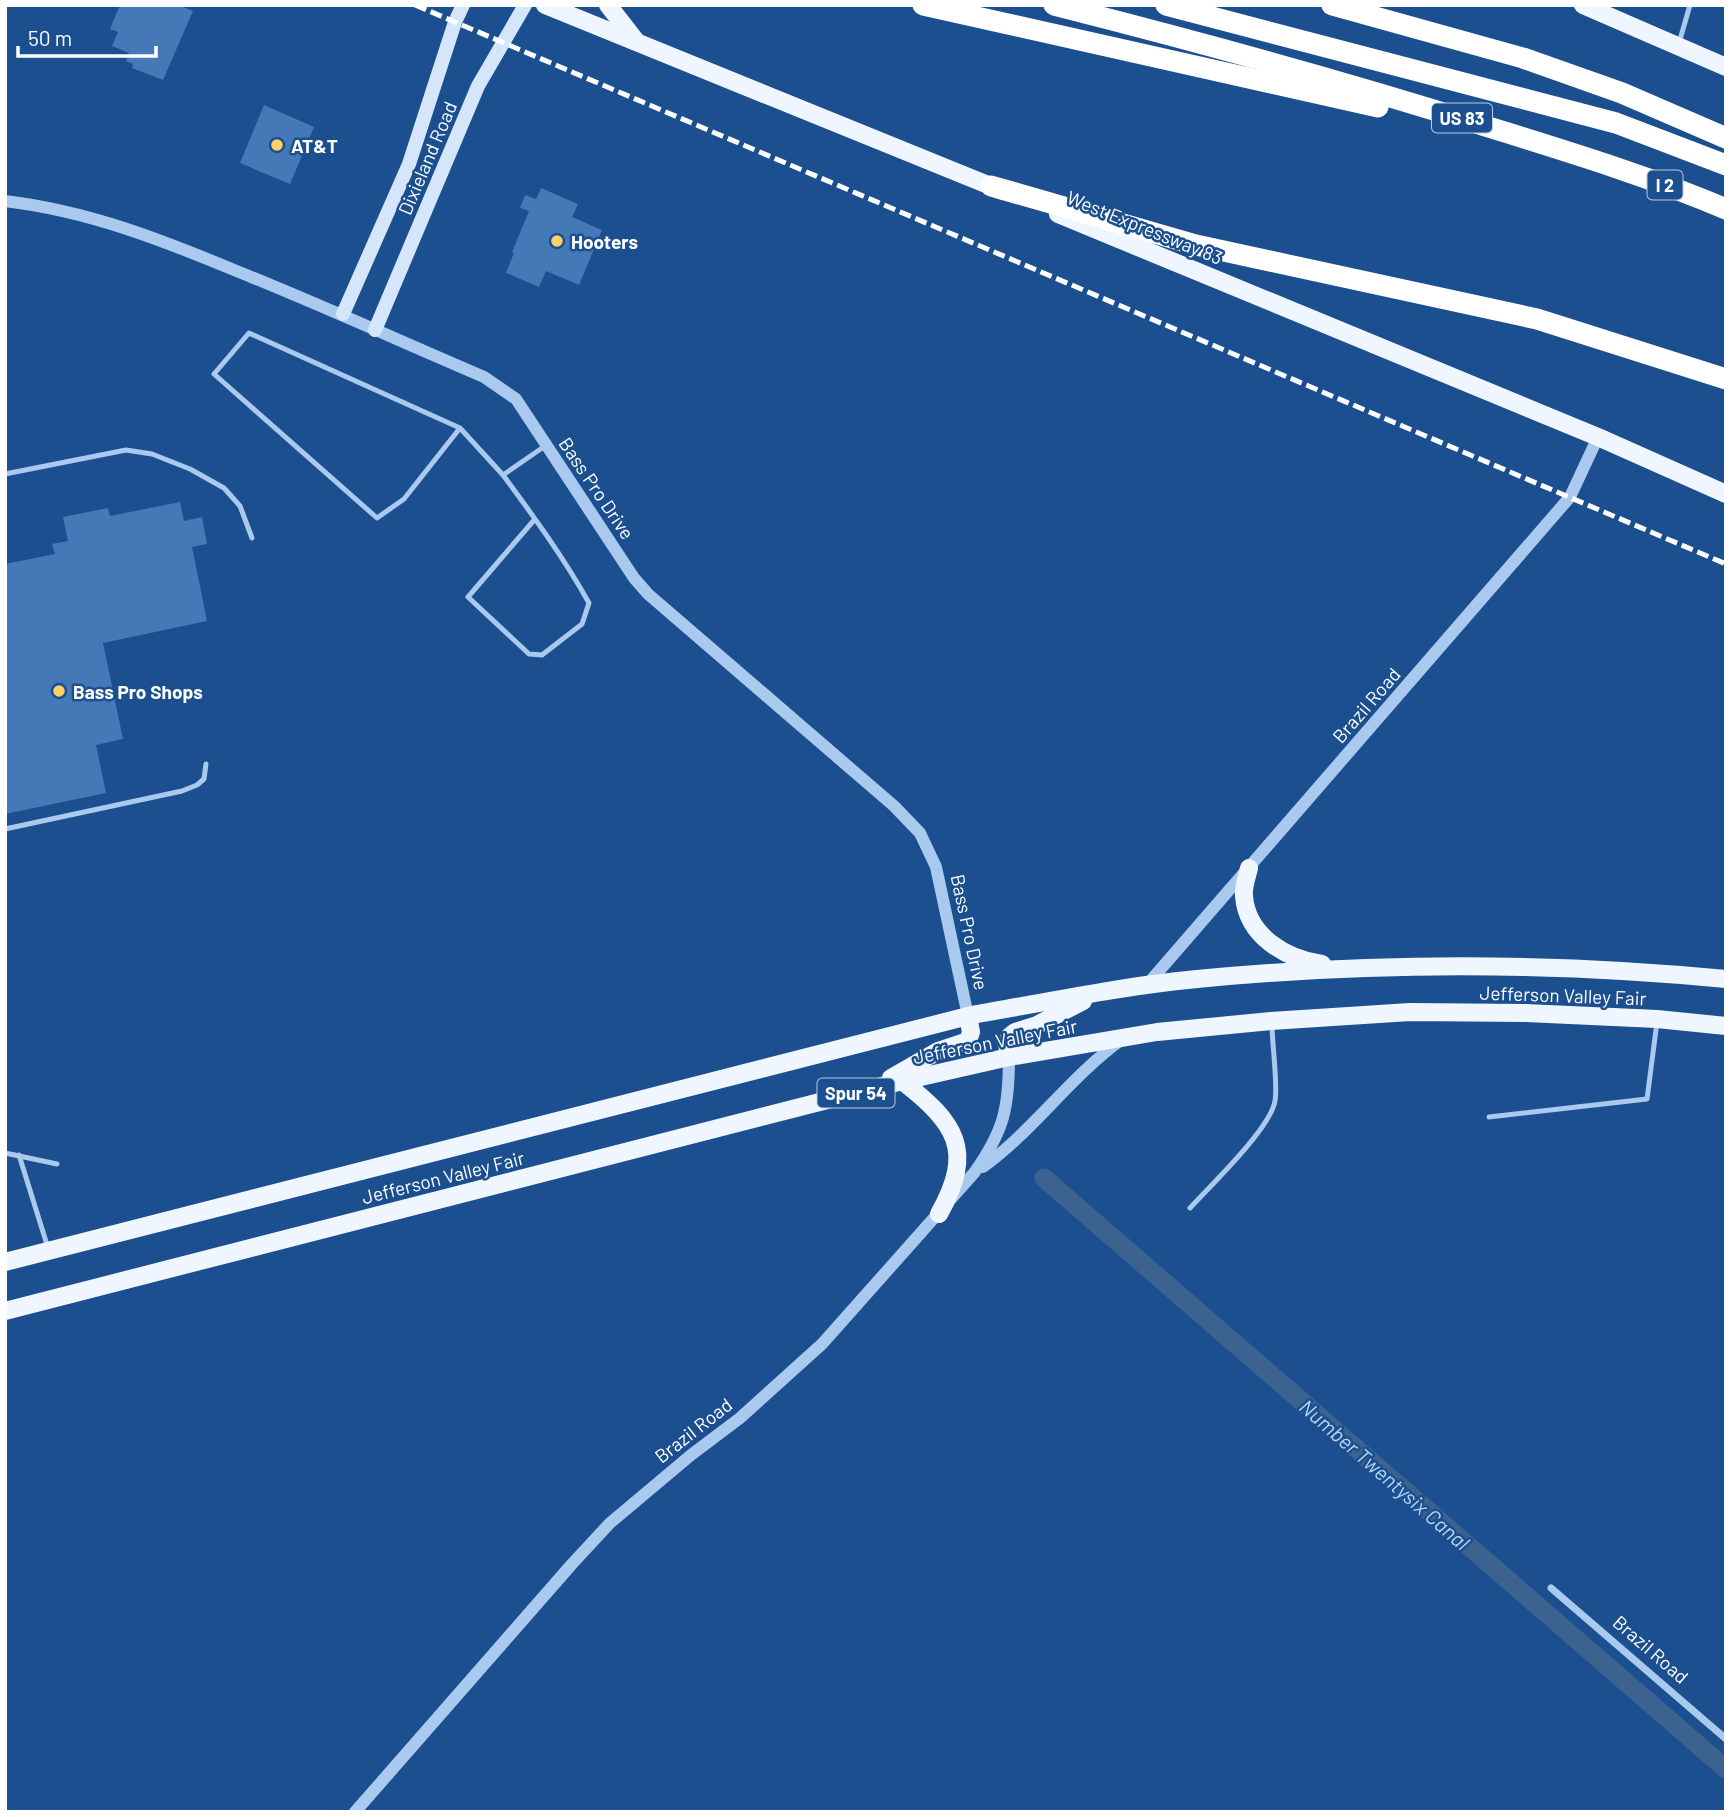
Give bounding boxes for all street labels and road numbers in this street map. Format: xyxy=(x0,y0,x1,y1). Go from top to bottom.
street label: Dixieland Road xyxy=(393,98,461,218)
road number: US 83 xyxy=(1432,104,1492,132)
road number: I 2 xyxy=(1648,170,1682,200)
street label: West Expressway 83 xyxy=(1064,185,1226,269)
street label: Bass Pro Drive xyxy=(555,433,639,543)
street label: Brazil Road xyxy=(1327,663,1405,747)
street label: Bass Pro Drive xyxy=(946,872,994,992)
street label: Jefferson Valley Fair xyxy=(1479,981,1647,1009)
street label: Jefferson Valley Fair xyxy=(911,1014,1079,1068)
road number: Spur 54 xyxy=(818,1078,894,1108)
street label: Jefferson Valley Fair xyxy=(359,1146,527,1208)
street label: Brazil Road xyxy=(650,1393,736,1467)
street label: Brazil Road xyxy=(1609,1610,1693,1688)

